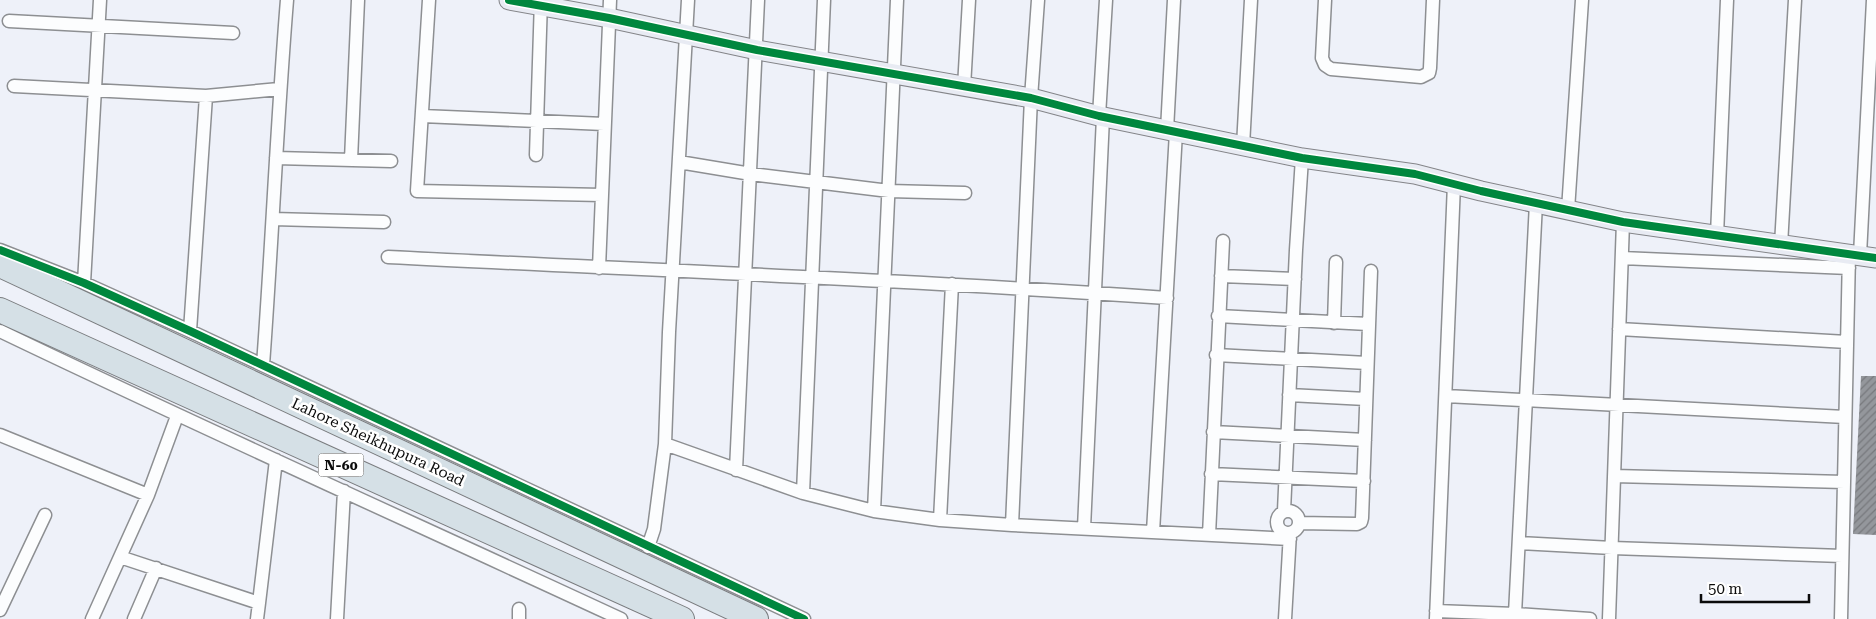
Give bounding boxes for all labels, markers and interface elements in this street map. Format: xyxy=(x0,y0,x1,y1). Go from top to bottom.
street label: Lahore Sheikhupura Road xyxy=(289,394,468,490)
road number: N-60 xyxy=(318,454,364,476)
scale bar xyxy=(1701,572,1808,604)
text: 50 m xyxy=(1708,580,1743,598)

